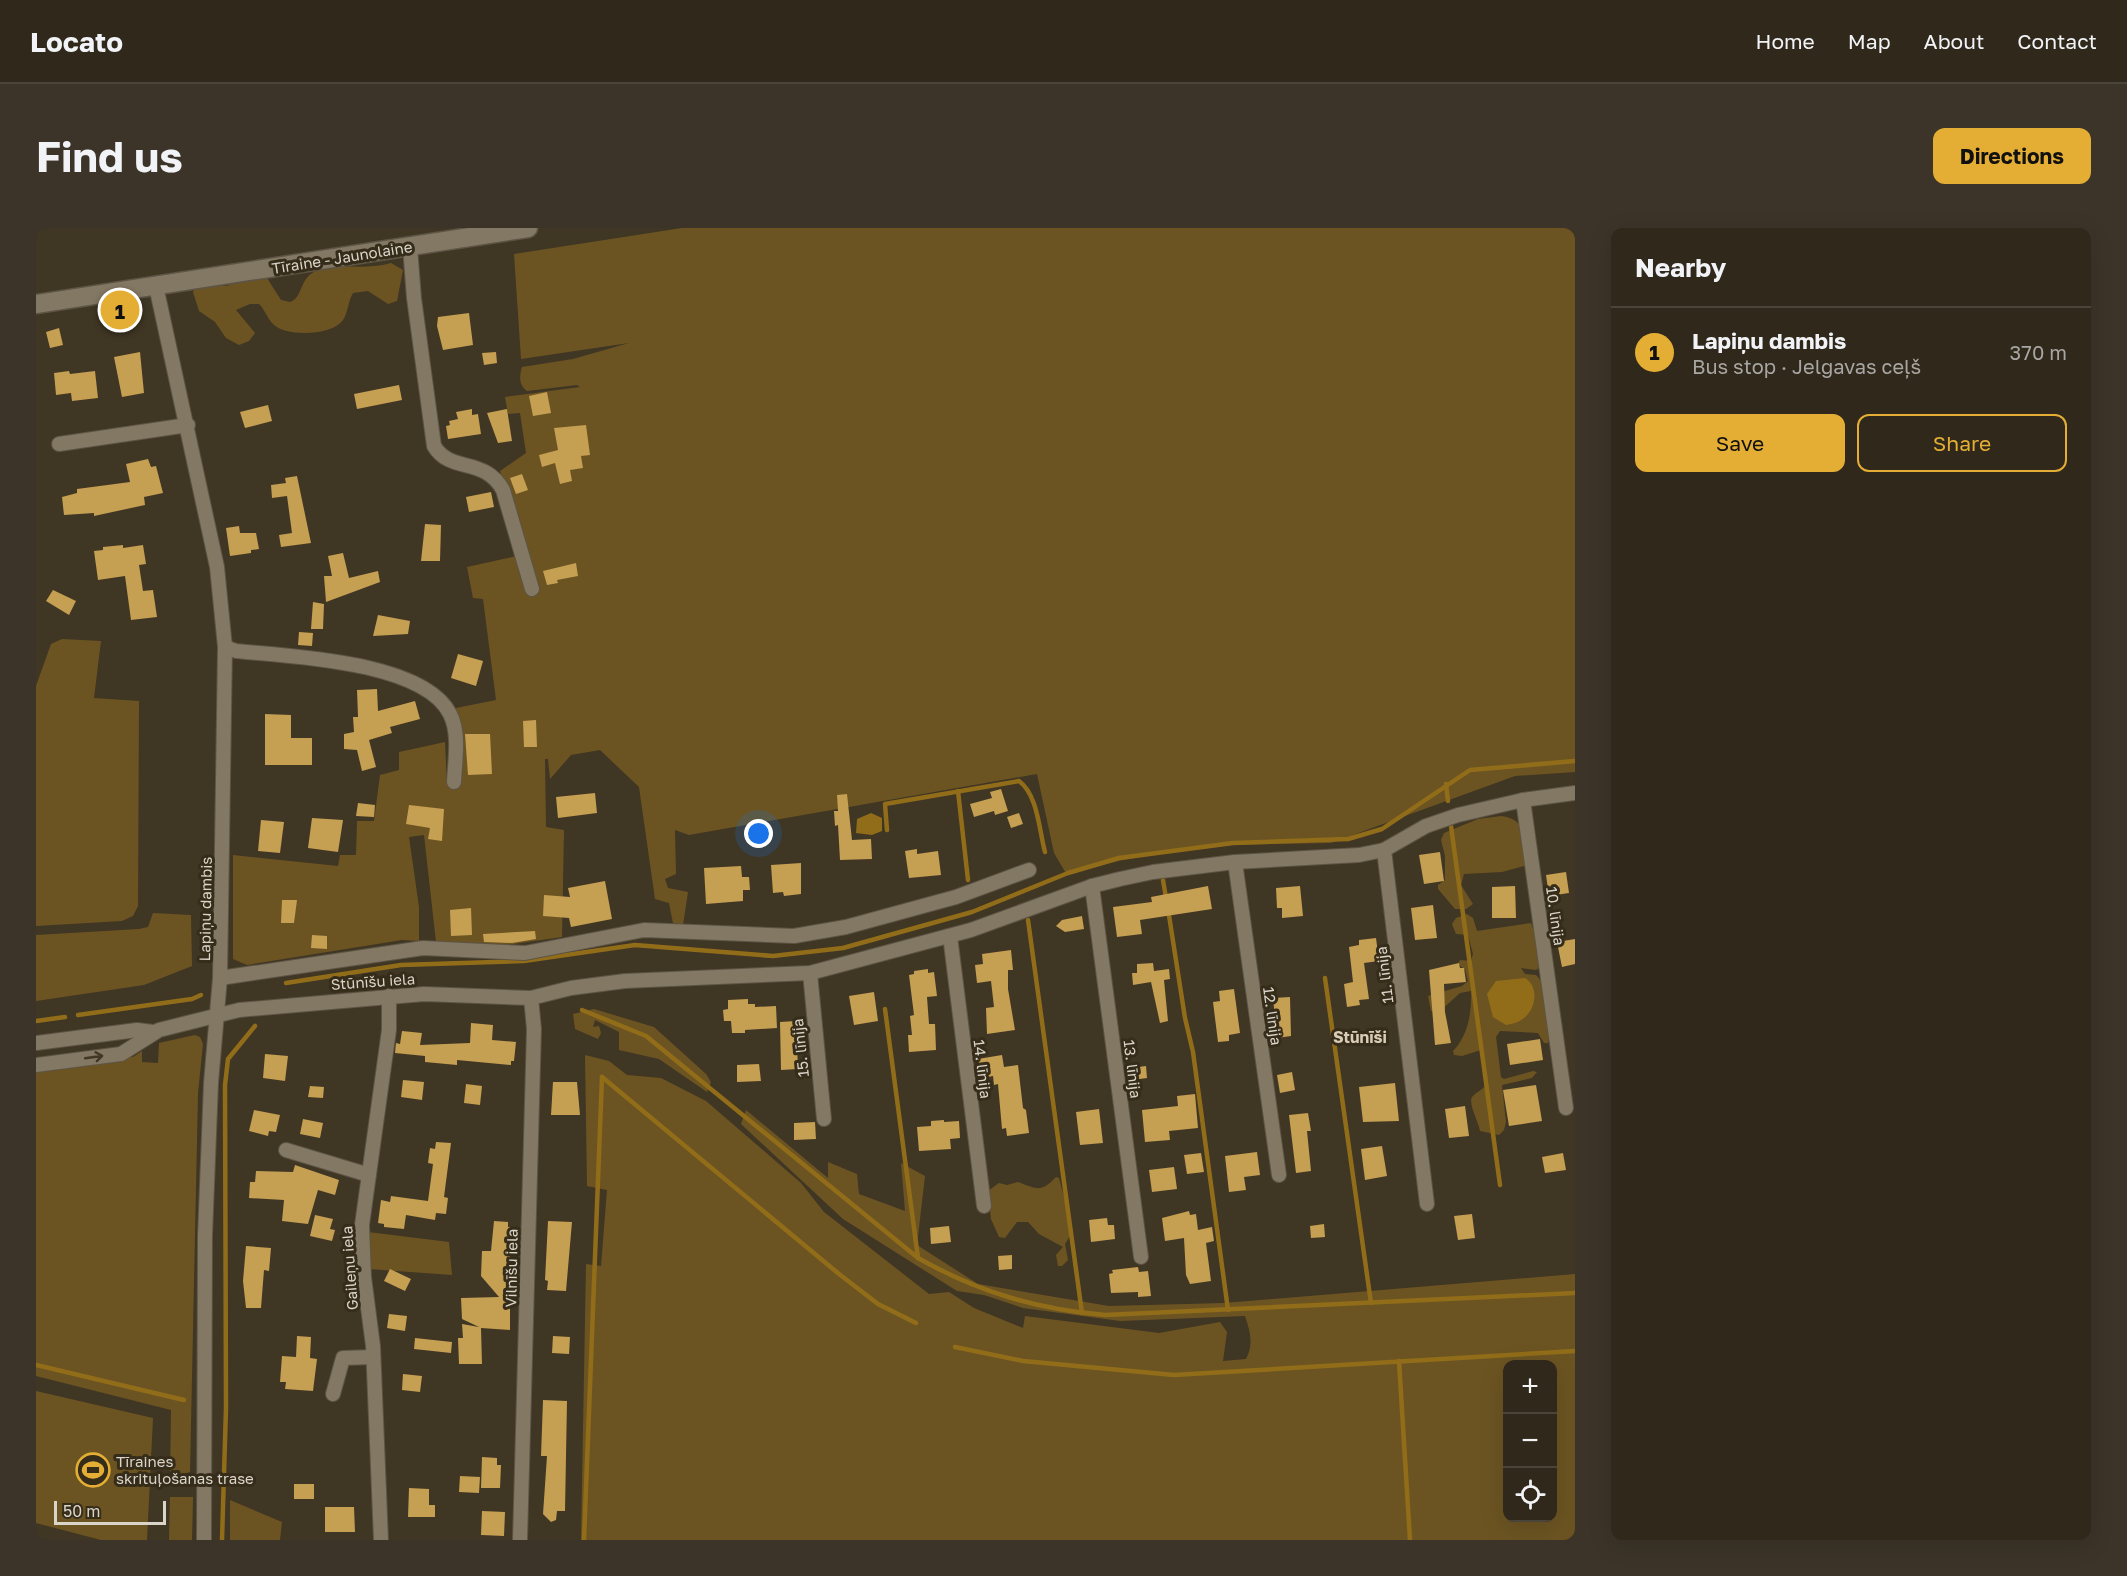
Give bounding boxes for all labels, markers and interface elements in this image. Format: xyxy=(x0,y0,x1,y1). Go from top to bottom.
text: Locato xyxy=(30,25,123,58)
text: Home xyxy=(1755,28,1815,54)
text: Map xyxy=(1848,28,1891,54)
text: About xyxy=(1924,28,1984,54)
text: Contact xyxy=(2017,28,2097,54)
button: Directions xyxy=(1933,128,2091,184)
text: Find us xyxy=(36,131,183,181)
street label: Tīraine - Jaunolaine xyxy=(270,237,414,277)
text: Nearby xyxy=(1635,252,1726,283)
pin: 1 xyxy=(100,288,140,332)
text: Lapiņu dambis xyxy=(1692,327,1846,354)
text: 1 xyxy=(1649,340,1660,364)
text: 370 m xyxy=(2010,340,2067,364)
text: Bus stop · Jelgavas ceļš xyxy=(1692,354,1921,378)
button: Save xyxy=(1635,414,1845,472)
button: Share xyxy=(1857,414,2067,472)
your location xyxy=(744,819,773,848)
street label: Lapiņu dambis xyxy=(195,856,216,961)
street label: 10. līnija xyxy=(1543,885,1569,947)
street label: 11. līnija xyxy=(1372,945,1396,1005)
street label: Stūnīšu iela xyxy=(330,969,416,993)
street label: 12. līnija xyxy=(1260,986,1286,1046)
street label: 15. līnija xyxy=(788,1018,812,1078)
district label: Stūnīši xyxy=(1333,1027,1387,1047)
street label: 14. līnija xyxy=(970,1038,996,1100)
street label: 13. līnija xyxy=(1120,1039,1146,1099)
one-way arrow xyxy=(84,1052,103,1063)
street label: Gaileņu iela xyxy=(337,1225,362,1311)
street label: Vilnīšu iela xyxy=(501,1228,521,1308)
map controls xyxy=(1503,1360,1557,1522)
button: + xyxy=(1503,1360,1557,1414)
button: − xyxy=(1503,1414,1557,1468)
sports icon: Tīraines skrituļošanas trase xyxy=(75,1452,111,1488)
place label: Tīraines skrituļošanas trase xyxy=(116,1452,254,1487)
button: locate xyxy=(1503,1468,1557,1522)
scale bar xyxy=(54,1498,166,1526)
text: 50 m xyxy=(63,1501,100,1521)

